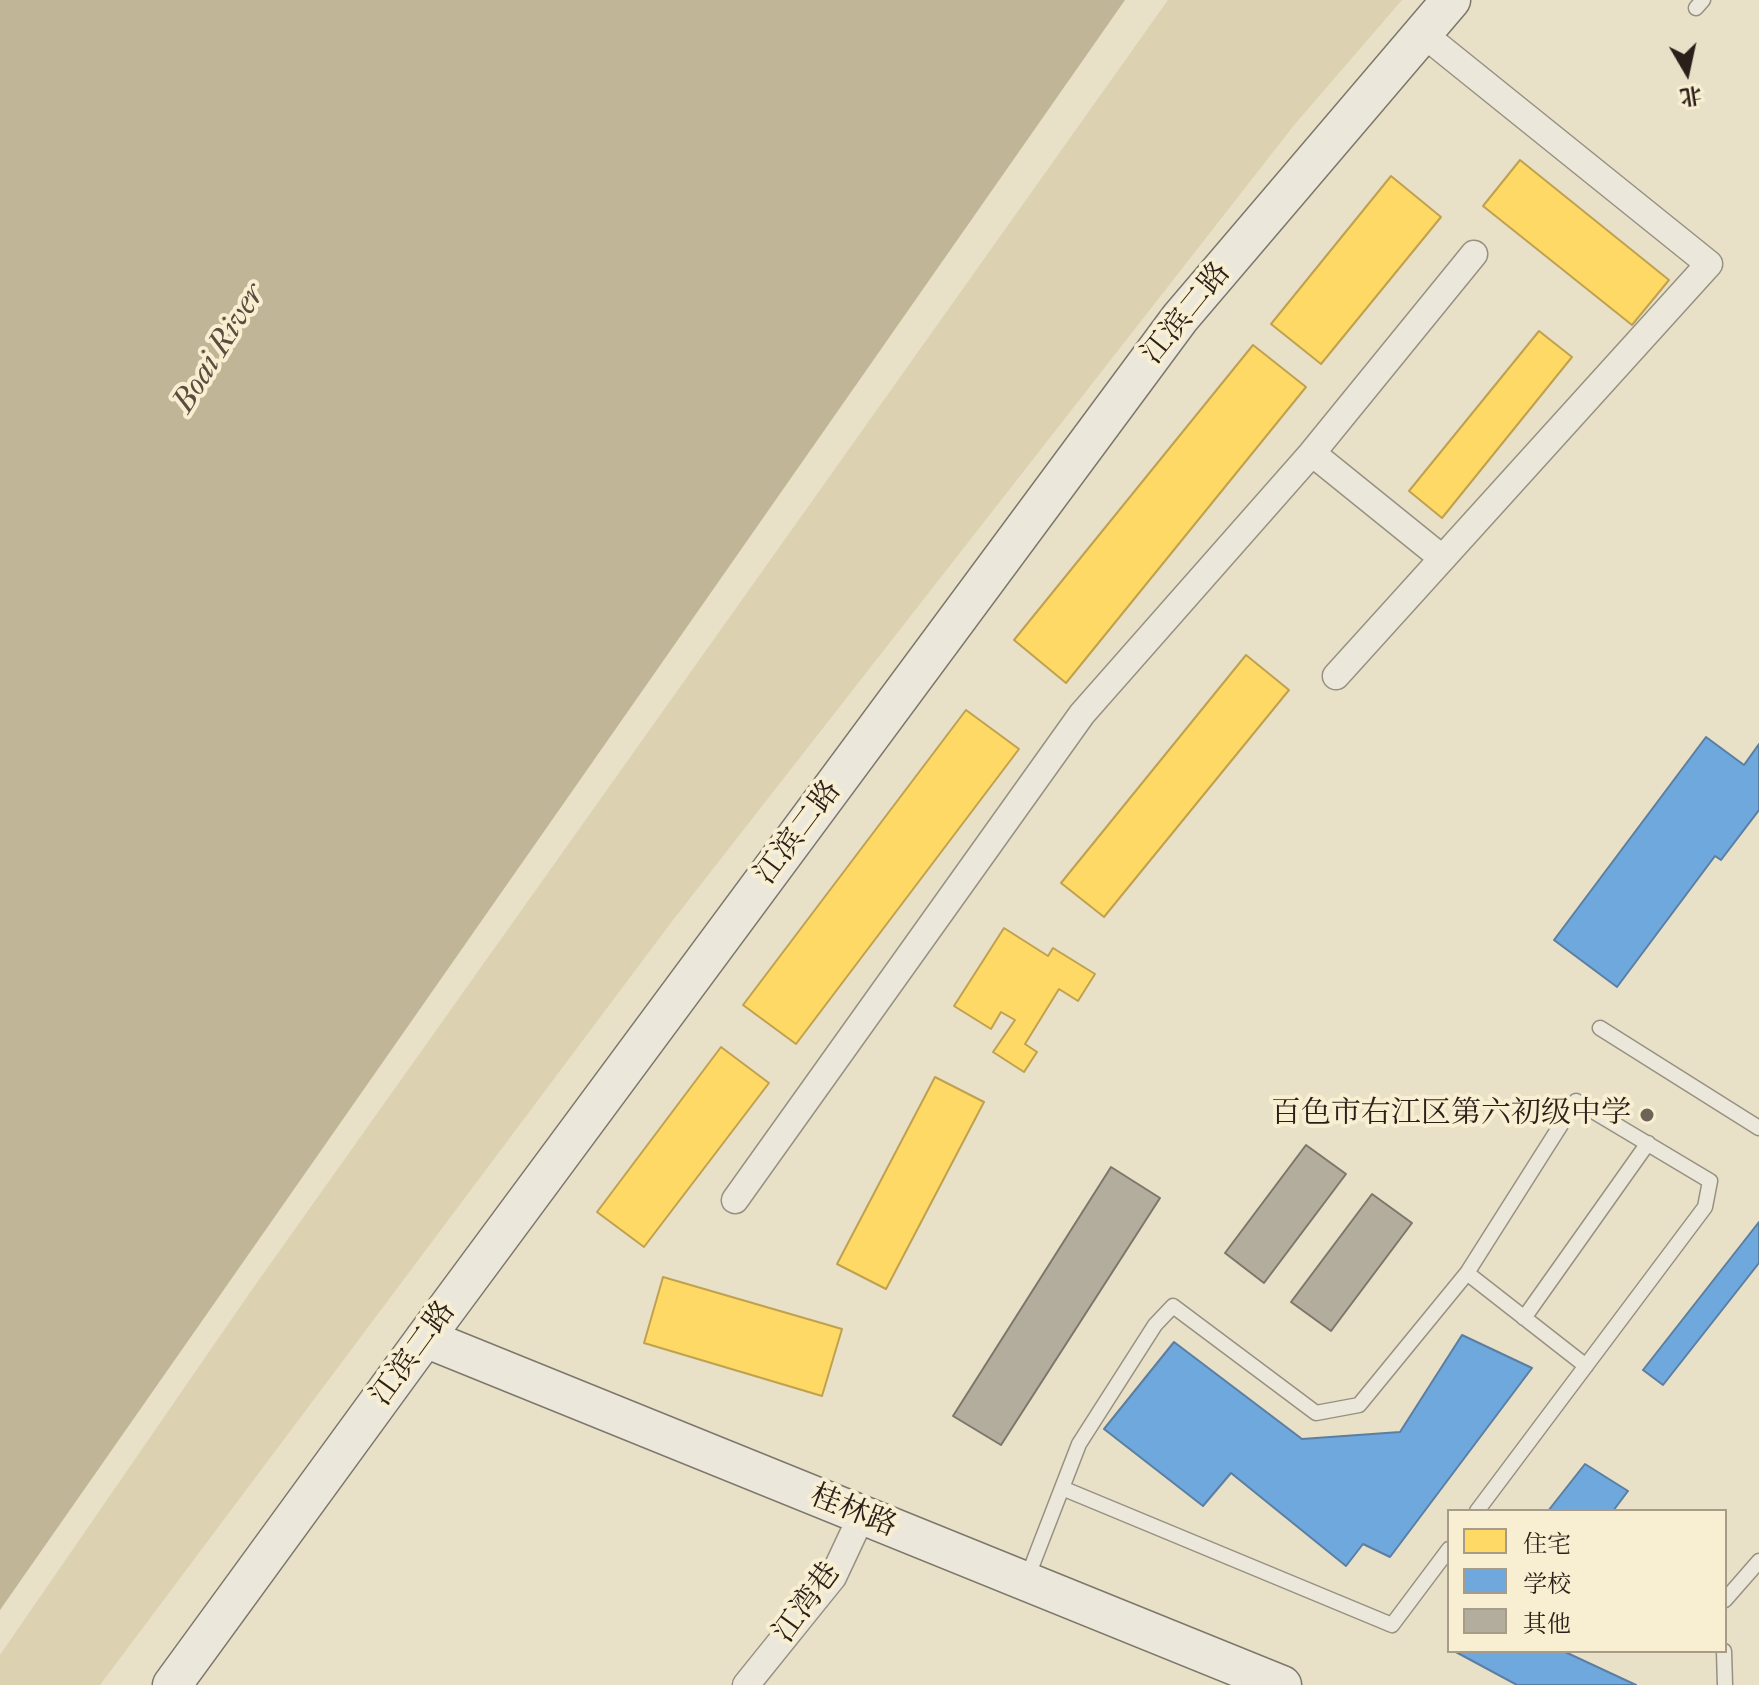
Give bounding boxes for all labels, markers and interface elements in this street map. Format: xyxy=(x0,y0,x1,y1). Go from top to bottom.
north arrow xyxy=(1647,32,1727,112)
text: 北 xyxy=(1678,81,1704,110)
street label: 江滨二路 xyxy=(1135,256,1239,372)
water label: Boai River xyxy=(166,278,274,420)
street label: 江滨二路 xyxy=(749,774,849,892)
place label: 百色市右江区第六初级中学 xyxy=(1271,1097,1631,1133)
marker: 百色市右江区第六初级中学 xyxy=(1638,1106,1656,1124)
street label: 江滨二路 xyxy=(364,1295,464,1413)
street label: 桂林路 xyxy=(805,1478,901,1546)
legend xyxy=(1447,1509,1727,1653)
text: 住宅 xyxy=(1523,1530,1571,1558)
street label: 江湾巷 xyxy=(767,1556,849,1650)
text: 学校 xyxy=(1523,1570,1571,1598)
text: 其他 xyxy=(1523,1610,1571,1638)

